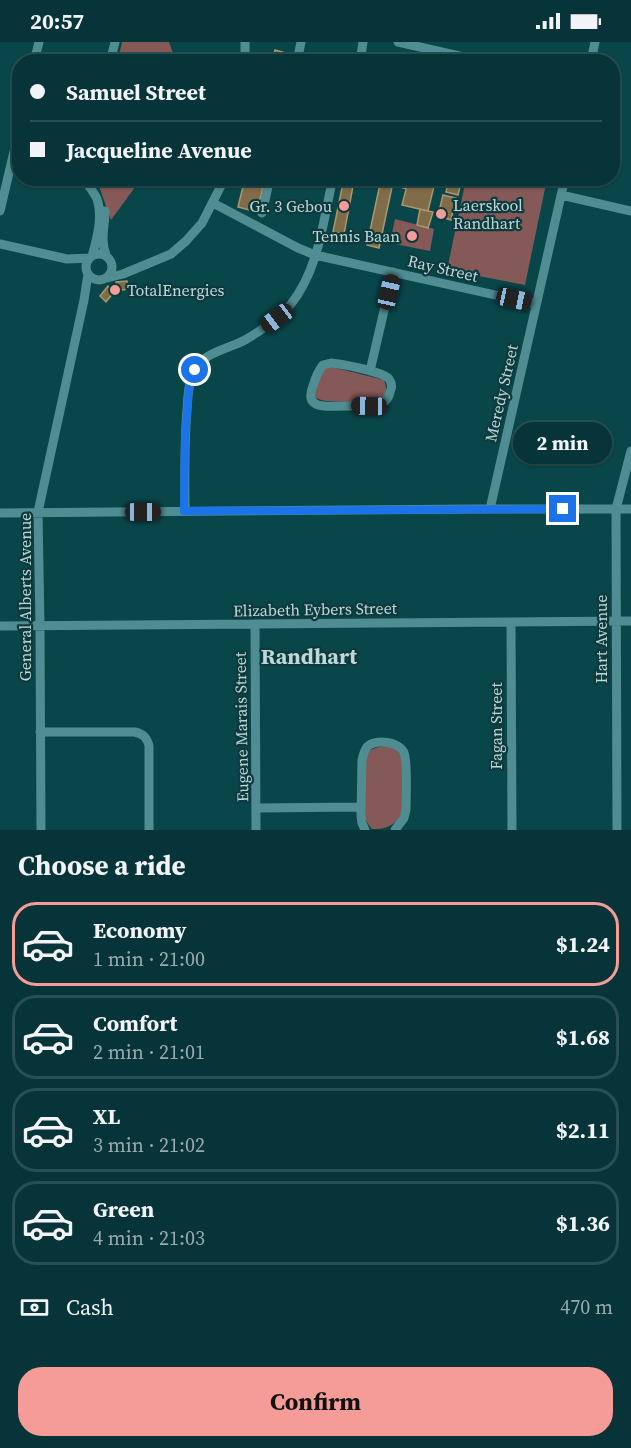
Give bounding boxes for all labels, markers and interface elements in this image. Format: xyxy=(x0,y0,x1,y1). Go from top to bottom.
text: 20:57 xyxy=(30,6,84,36)
text: Samuel Street xyxy=(66,77,206,107)
text: Jacqueline Avenue xyxy=(66,135,252,165)
place label: Laerskool Randhart xyxy=(453,194,523,234)
place label: Gr. 3 Gebou xyxy=(249,195,332,217)
marker: Gr. 3 Gebou xyxy=(337,199,351,213)
marker: Laerskool Randhart xyxy=(434,207,448,221)
place label: Tennis Baan xyxy=(312,225,400,247)
marker: Tennis Baan xyxy=(405,229,419,243)
street label: Ray Street xyxy=(406,249,481,287)
car xyxy=(376,272,402,312)
place label: TotalEnergies xyxy=(127,279,225,301)
marker: TotalEnergies xyxy=(108,283,122,297)
car xyxy=(495,286,533,312)
car xyxy=(257,300,297,336)
street label: Meredy Street xyxy=(479,341,523,444)
route start xyxy=(181,356,208,383)
car xyxy=(351,397,387,415)
callout: 2 min xyxy=(514,422,612,464)
text: 2 min xyxy=(537,429,588,457)
route end xyxy=(549,495,576,522)
car xyxy=(125,503,161,521)
street label: General Alberts Avenue xyxy=(14,513,36,681)
street label: Hart Avenue xyxy=(590,595,612,683)
street label: Elizabeth Eybers Street xyxy=(233,597,398,621)
district label: Randhart xyxy=(261,641,358,671)
street label: Eugene Marais Street xyxy=(229,651,253,802)
street label: Fagan Street xyxy=(485,682,507,770)
text: Choose a ride xyxy=(18,847,186,884)
text: Economy xyxy=(93,915,187,945)
icon: car xyxy=(21,917,75,971)
text: $1.24 xyxy=(556,929,610,959)
text: 1 min · 21:00 xyxy=(93,945,205,973)
text: Comfort xyxy=(93,1008,177,1038)
icon: car xyxy=(21,1010,75,1064)
text: $1.68 xyxy=(556,1022,610,1052)
text: 2 min · 21:01 xyxy=(93,1038,205,1066)
text: XL xyxy=(93,1101,120,1131)
icon: car xyxy=(21,1103,75,1157)
text: $2.11 xyxy=(556,1115,610,1145)
text: 3 min · 21:02 xyxy=(93,1131,205,1159)
text: Green xyxy=(93,1194,154,1224)
icon: car xyxy=(21,1196,75,1250)
text: $1.36 xyxy=(556,1208,610,1238)
text: 4 min · 21:03 xyxy=(93,1224,205,1252)
icon: cash xyxy=(18,1291,51,1324)
text: Cash xyxy=(66,1292,114,1322)
text: 470 m xyxy=(560,1293,613,1321)
button: Confirm xyxy=(18,1367,613,1436)

